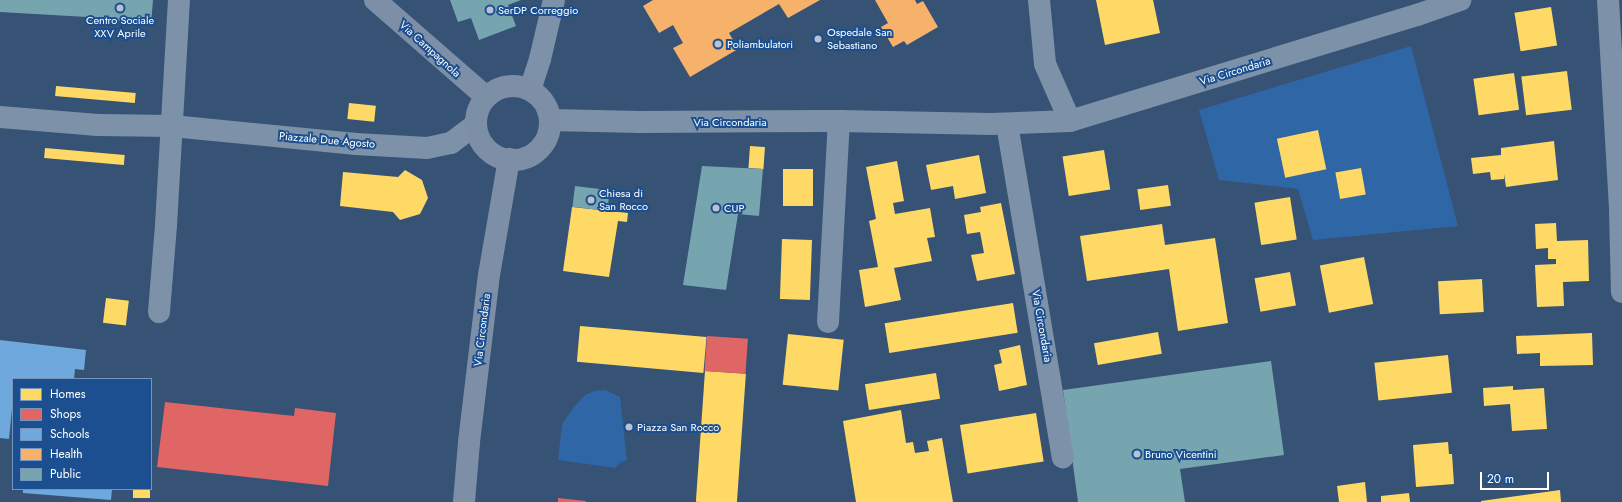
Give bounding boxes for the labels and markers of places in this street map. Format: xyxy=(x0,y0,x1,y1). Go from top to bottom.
marker: Centro Sociale XXV Aprile xyxy=(115,3,125,13)
place label: SerDP Correggio xyxy=(498,3,578,17)
marker: SerDP Correggio xyxy=(485,5,495,15)
place label: Centro Sociale XXV Aprile xyxy=(86,14,154,40)
place label: Ospedale San Sebastiano xyxy=(827,26,892,52)
marker: Ospedale San Sebastiano xyxy=(812,33,824,45)
place label: Poliambulatori xyxy=(727,37,793,51)
marker: Poliambulatori xyxy=(712,38,724,50)
place label: Chiesa di San Rocco xyxy=(599,187,648,213)
marker: Chiesa di San Rocco xyxy=(586,195,596,205)
place label: CUP xyxy=(724,201,744,215)
marker: CUP xyxy=(711,203,721,213)
place label: Piazza San Rocco xyxy=(637,420,719,434)
marker: Piazza San Rocco xyxy=(624,422,634,432)
place label: Bruno Vicentini xyxy=(1145,447,1217,461)
marker: Bruno Vicentini xyxy=(1132,449,1142,459)

